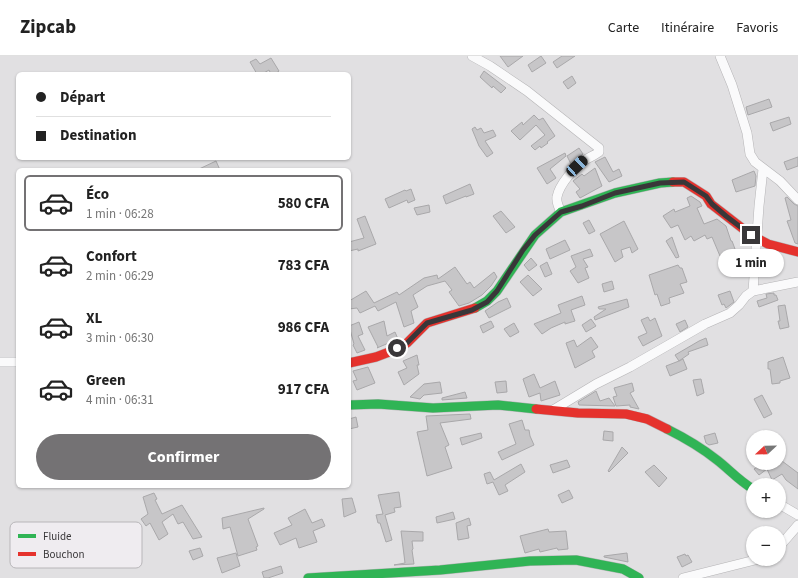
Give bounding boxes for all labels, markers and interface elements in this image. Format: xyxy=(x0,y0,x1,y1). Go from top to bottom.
text: Zipcab xyxy=(20,14,76,41)
text: Carte xyxy=(608,18,639,38)
text: Itinéraire xyxy=(661,18,714,38)
text: Favoris xyxy=(736,18,778,38)
text: Départ xyxy=(60,87,105,108)
text: Destination xyxy=(60,125,137,146)
car xyxy=(564,153,590,179)
text: Éco xyxy=(86,184,109,205)
icon: car xyxy=(38,185,74,221)
text: 580 CFA xyxy=(278,193,329,214)
text: 1 min · 06:28 xyxy=(86,205,154,223)
route end xyxy=(742,226,760,244)
text: Confort xyxy=(86,246,137,267)
icon: car xyxy=(38,247,74,283)
callout: 1 min xyxy=(718,249,784,277)
text: 1 min xyxy=(735,254,767,272)
text: 783 CFA xyxy=(278,255,329,276)
text: 2 min · 06:29 xyxy=(86,267,154,285)
text: XL xyxy=(86,308,102,329)
icon: car xyxy=(38,309,74,345)
text: 986 CFA xyxy=(278,317,329,338)
text: 3 min · 06:30 xyxy=(86,329,154,347)
route start xyxy=(388,339,406,357)
text: Green xyxy=(86,370,126,391)
icon: car xyxy=(38,371,74,407)
text: 917 CFA xyxy=(278,379,329,400)
text: 4 min · 06:31 xyxy=(86,391,154,409)
north arrow xyxy=(746,430,786,470)
map controls xyxy=(746,430,786,566)
button: Confirmer xyxy=(36,434,331,480)
button: + xyxy=(746,478,786,518)
legend xyxy=(10,522,142,568)
button: − xyxy=(746,526,786,566)
text: Fluide xyxy=(43,529,72,544)
text: Bouchon xyxy=(43,547,84,562)

